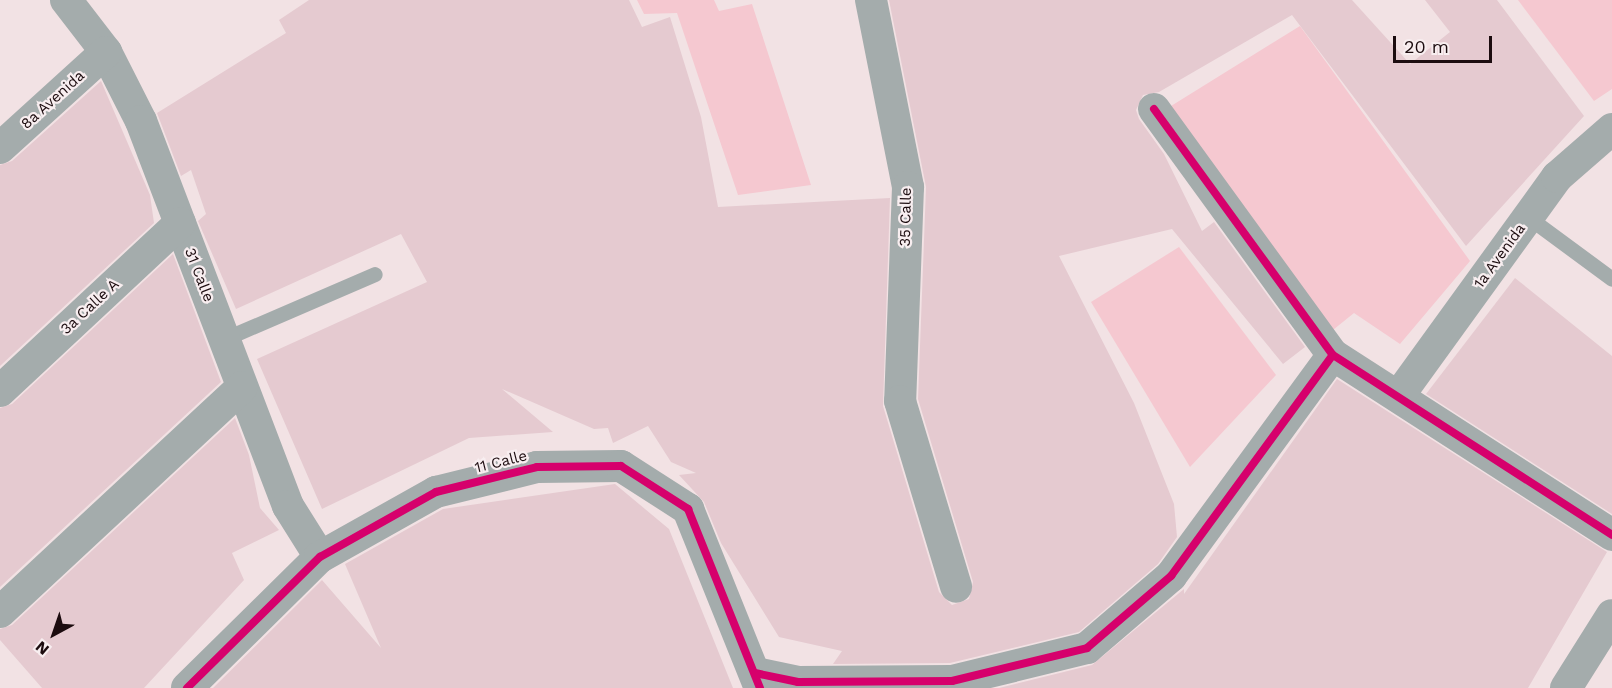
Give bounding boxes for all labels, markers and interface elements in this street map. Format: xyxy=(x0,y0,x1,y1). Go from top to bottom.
scale bar xyxy=(1396,24,1495,62)
text: 20 m xyxy=(1404,36,1449,57)
street label: 8a Avenida xyxy=(17,67,89,133)
street label: 35 Calle xyxy=(896,187,916,247)
street label: 1a Avenida xyxy=(1470,220,1530,292)
street label: 31 Calle xyxy=(181,245,217,305)
street label: 3a Calle A xyxy=(57,275,123,339)
street label: 11 Calle xyxy=(473,447,529,477)
north arrow xyxy=(24,604,84,664)
text: N xyxy=(31,637,53,659)

